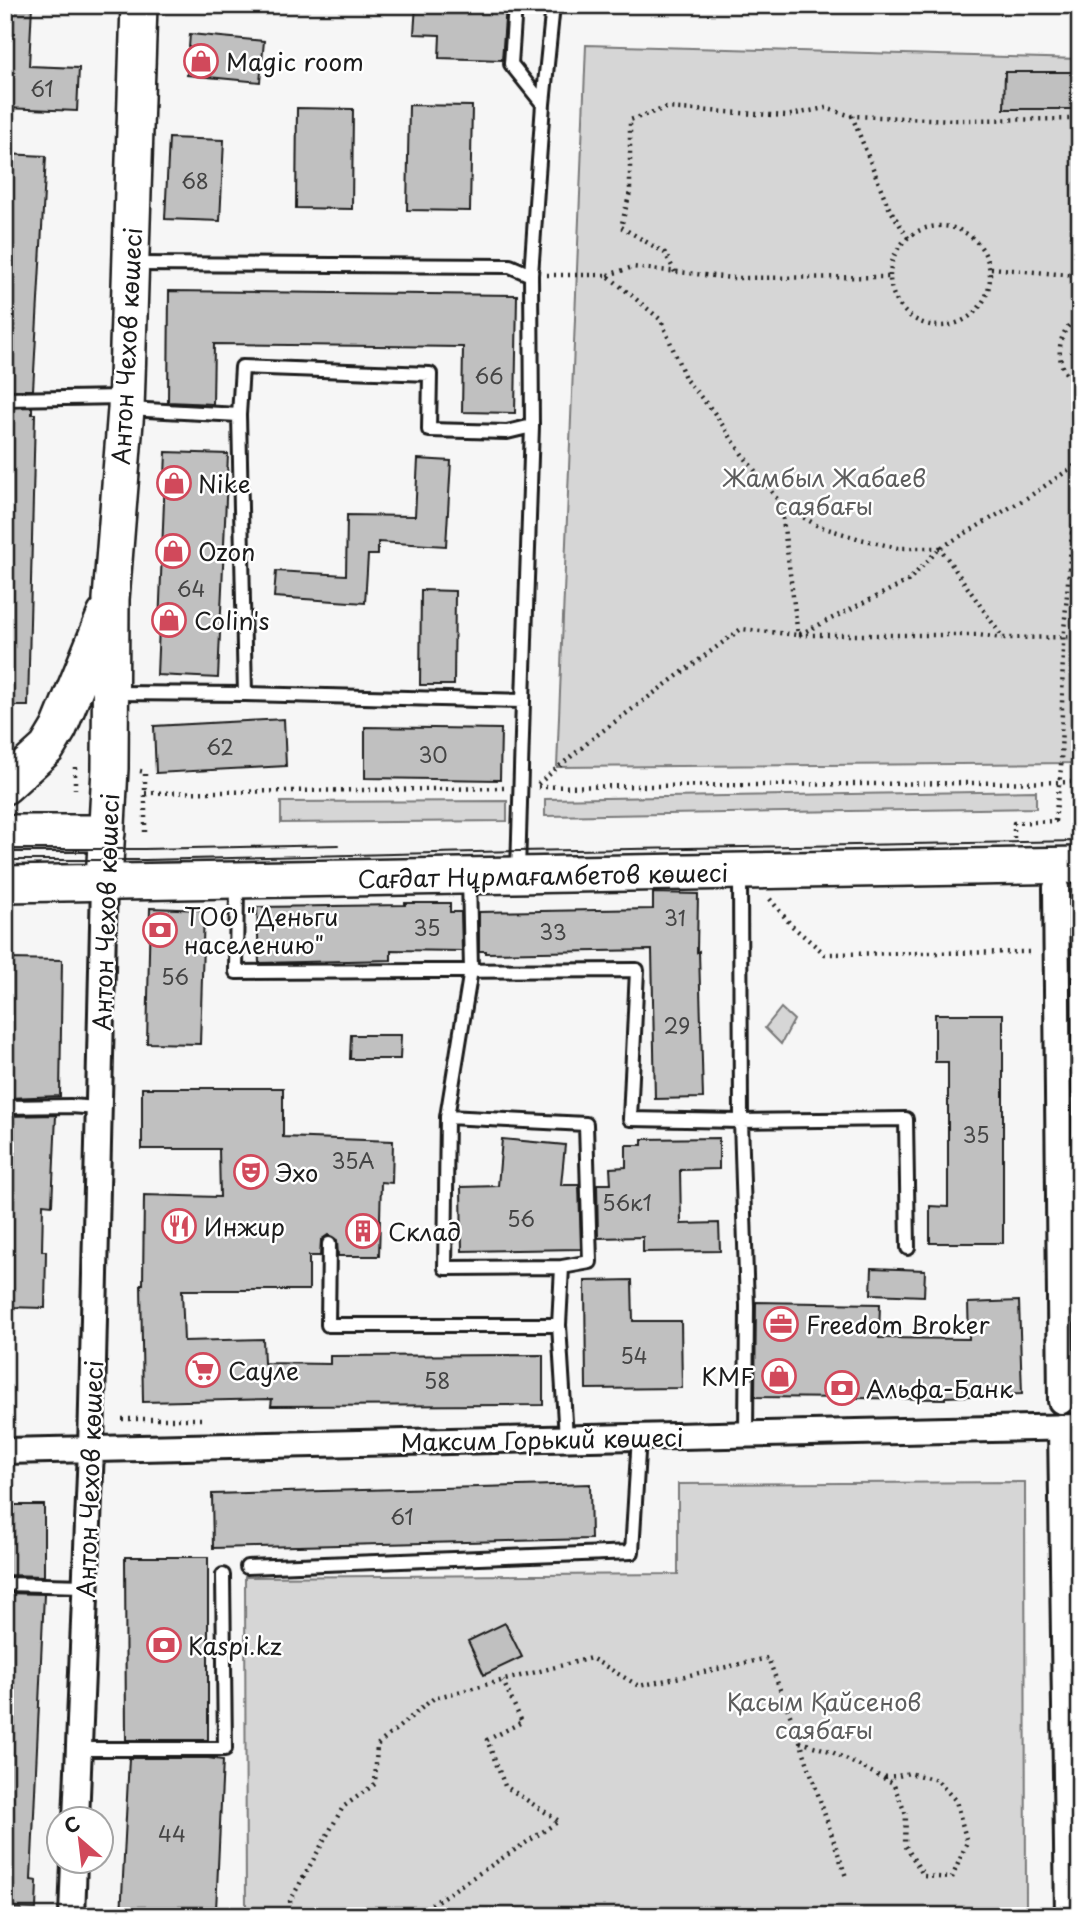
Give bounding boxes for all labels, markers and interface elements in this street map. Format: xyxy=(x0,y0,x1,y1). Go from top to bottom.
shop icon: Magic room xyxy=(182,42,220,80)
place label: Magic room xyxy=(226,43,364,79)
house number: 61 xyxy=(30,72,54,104)
house number: 68 xyxy=(181,164,209,196)
street label: Антон Чехов көшесі xyxy=(102,226,150,466)
house number: 66 xyxy=(474,359,504,391)
park label: Жамбыл Жабаев саябағы xyxy=(722,459,926,523)
shop icon: Nike xyxy=(155,464,193,502)
place label: Nike xyxy=(198,465,250,501)
shop icon: Ozon xyxy=(154,532,192,570)
place label: Ozon xyxy=(198,533,255,569)
house number: 64 xyxy=(177,572,205,604)
shop icon: Colin's xyxy=(150,601,188,639)
place label: Colin's xyxy=(194,602,269,638)
house number: 62 xyxy=(206,730,234,762)
house number: 30 xyxy=(418,738,448,770)
street label: Антон Чехов көшесі xyxy=(83,793,127,1031)
street label: Сағдат Нұрмағамбетов көшесі xyxy=(357,854,729,896)
place label: ТОО "Деньги населению" xyxy=(184,898,338,962)
house number: 31 xyxy=(664,901,686,933)
bank icon: ТОО "Деньги населению" xyxy=(141,911,179,949)
house number: 35 xyxy=(414,911,440,943)
house number: 33 xyxy=(539,915,567,947)
house number: 56 xyxy=(161,960,189,992)
house number: 29 xyxy=(664,1009,690,1041)
house number: 35 xyxy=(963,1118,989,1150)
house number: 35А xyxy=(332,1144,374,1176)
theatre icon: Эхо xyxy=(232,1153,270,1191)
place label: Эхо xyxy=(275,1154,318,1190)
house number: 56к1 xyxy=(602,1186,652,1218)
house number: 56 xyxy=(507,1202,535,1234)
restaurant icon: Инжир xyxy=(160,1207,198,1245)
place label: Инжир xyxy=(204,1208,285,1244)
building icon: Склад xyxy=(344,1212,382,1250)
place label: Склад xyxy=(388,1213,461,1249)
office icon: Freedom Broker xyxy=(762,1305,800,1343)
place label: Freedom Broker xyxy=(806,1306,990,1342)
house number: 54 xyxy=(620,1339,648,1371)
supermarket icon: Сауле xyxy=(184,1351,222,1389)
place label: Сауле xyxy=(228,1352,299,1388)
shop icon: KMF xyxy=(760,1357,798,1395)
place label: KMF xyxy=(701,1358,754,1394)
street label: Антон Чехов көшесі xyxy=(67,1360,111,1598)
house number: 58 xyxy=(424,1364,450,1396)
bank icon: Альфа-Банк xyxy=(823,1369,861,1407)
place label: Альфа-Банк xyxy=(866,1370,1014,1406)
street label: Максим Горький көшесі xyxy=(400,1419,684,1459)
house number: 61 xyxy=(390,1500,414,1532)
bank icon: Kaspi.kz xyxy=(145,1626,183,1664)
place label: Kaspi.kz xyxy=(188,1627,282,1663)
park label: Қасым Қайсенов саябағы xyxy=(727,1683,921,1747)
north arrow xyxy=(46,1806,116,1876)
text: С xyxy=(59,1808,84,1840)
house number: 44 xyxy=(158,1817,186,1849)

